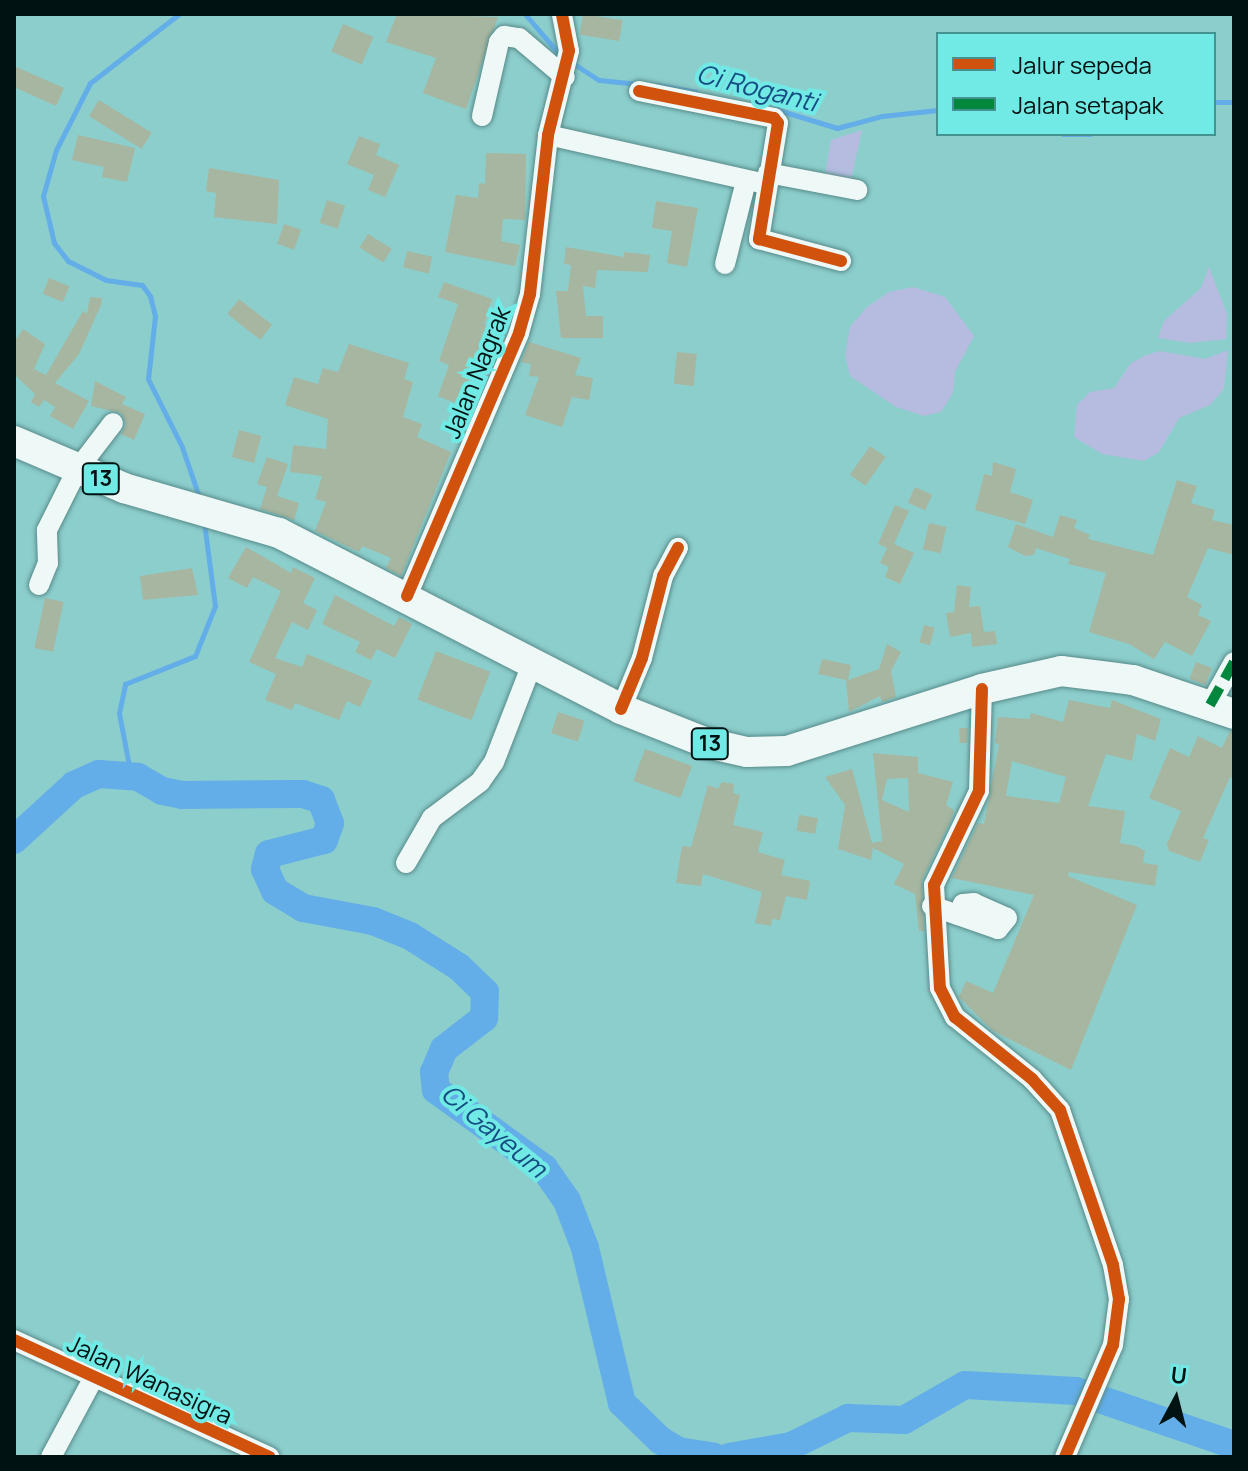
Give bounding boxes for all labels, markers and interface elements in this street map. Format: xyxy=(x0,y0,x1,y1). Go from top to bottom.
legend xyxy=(936,32,1216,136)
text: Jalur sepeda xyxy=(1012,48,1152,81)
water label: Ci Roganti xyxy=(693,58,821,118)
text: Jalan setapak xyxy=(1012,88,1163,121)
street label: Jalan Nagrak xyxy=(436,302,516,442)
road number: 13 xyxy=(81,461,121,497)
road number: 13 xyxy=(690,726,730,762)
water label: Ci Gayeum xyxy=(435,1078,553,1184)
street label: Jalan Wanasigra xyxy=(63,1328,237,1430)
north arrow xyxy=(1136,1359,1216,1439)
text: U xyxy=(1169,1359,1189,1391)

